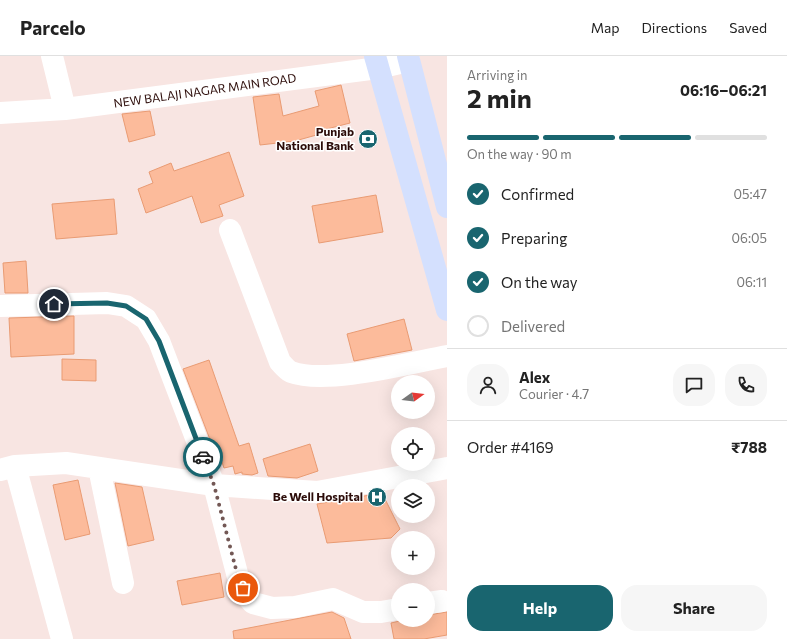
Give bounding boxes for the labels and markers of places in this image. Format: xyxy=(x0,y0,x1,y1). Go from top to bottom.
place label: Punjab National Bank xyxy=(276,124,354,152)
bank icon: Punjab National Bank xyxy=(357,128,379,150)
pin xyxy=(37,287,71,321)
hospital icon: Be Well Hospital xyxy=(366,486,388,508)
place label: Be Well Hospital xyxy=(273,489,363,503)
pin xyxy=(226,571,260,605)

